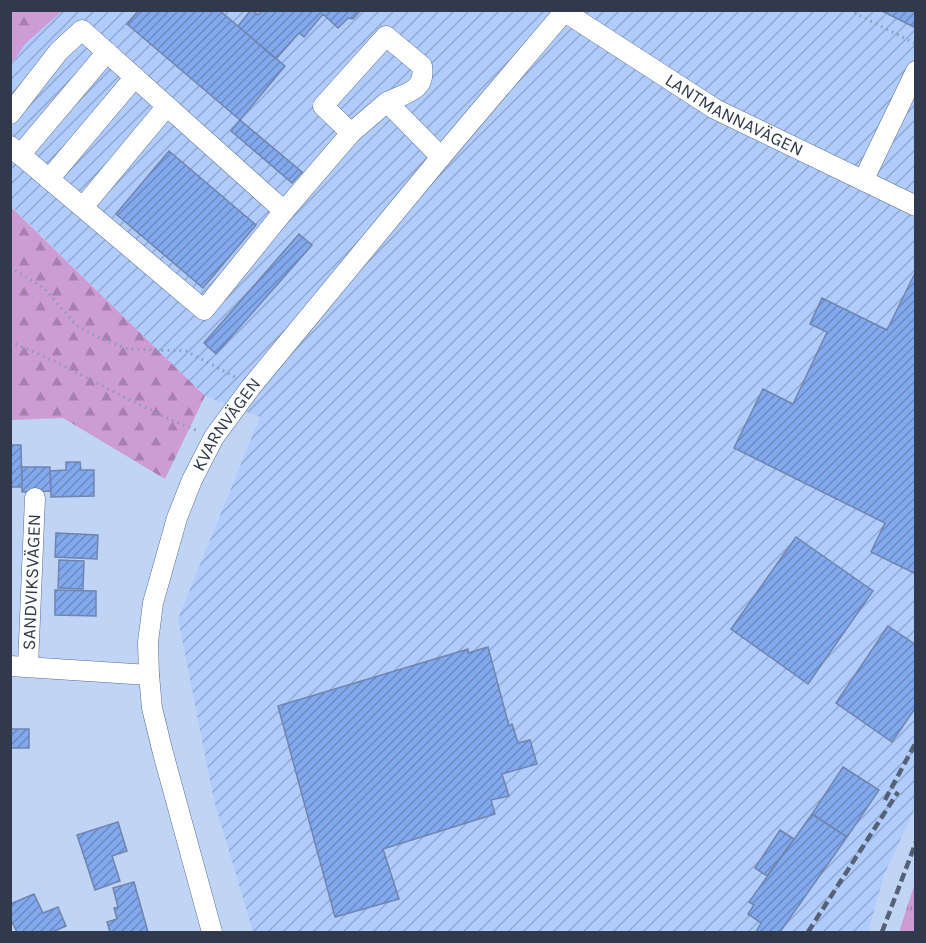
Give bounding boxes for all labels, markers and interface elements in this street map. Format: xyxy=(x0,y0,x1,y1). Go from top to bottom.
street label: LANTMANNAVÄGEN xyxy=(661,69,807,161)
street label: KVARNVÄGEN xyxy=(187,373,265,475)
street label: SANDVIKSVÄGEN xyxy=(18,513,45,651)

